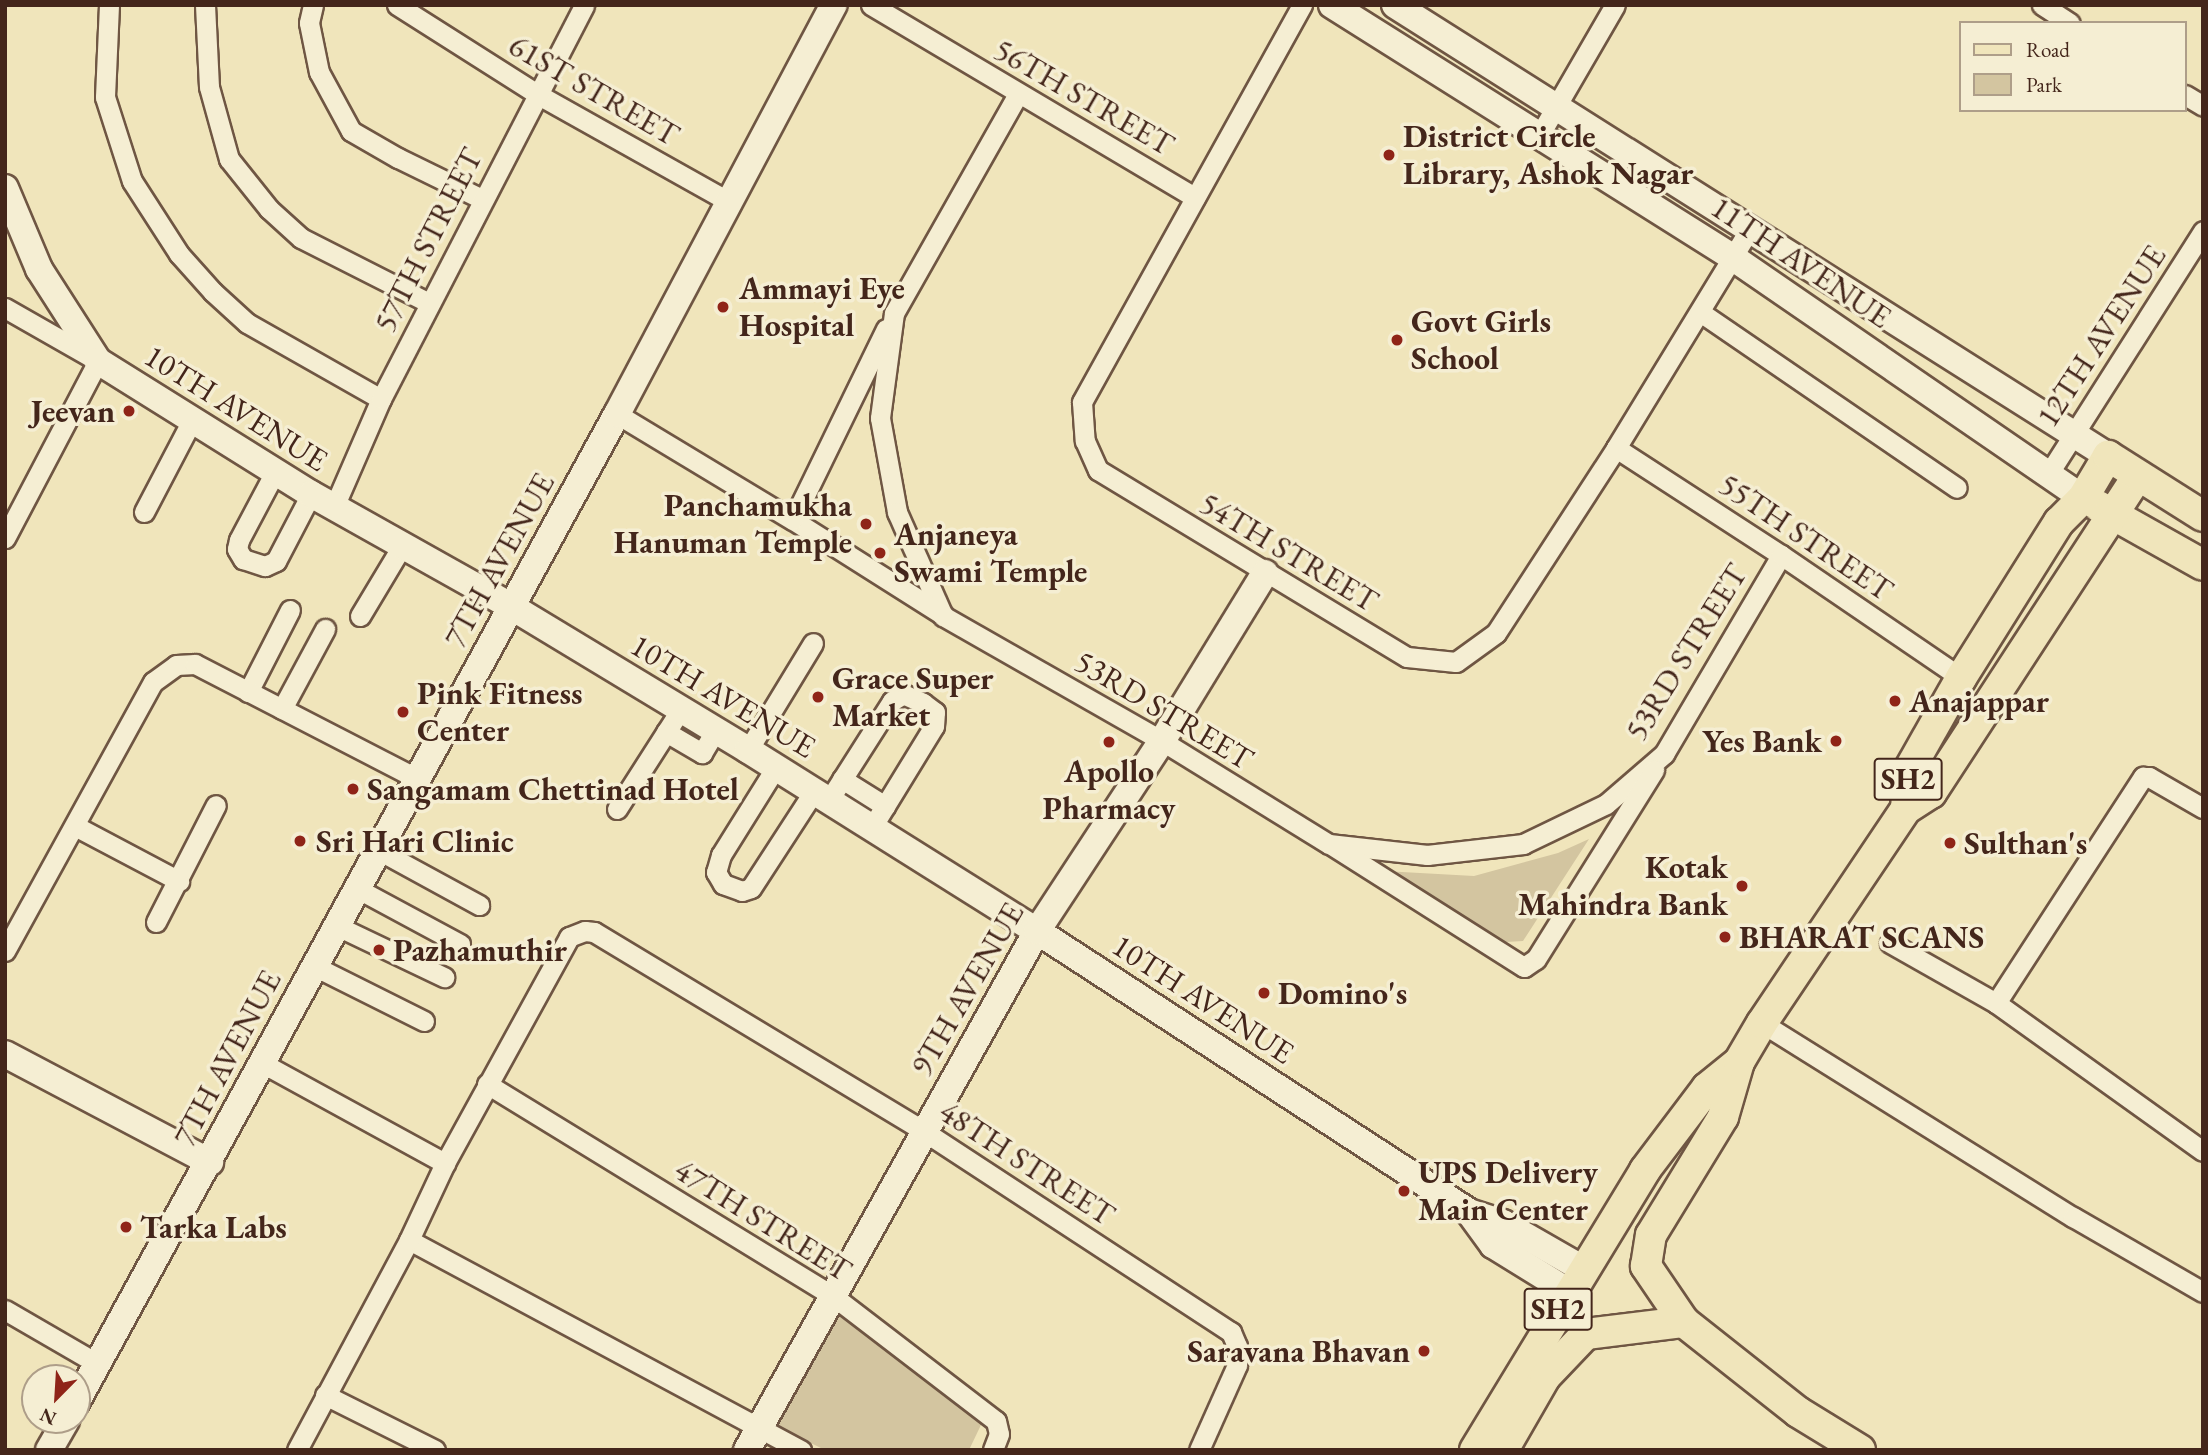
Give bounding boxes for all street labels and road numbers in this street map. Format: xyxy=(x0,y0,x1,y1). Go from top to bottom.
street label: 61ST STREET xyxy=(502,26,686,154)
street label: 56TH STREET xyxy=(987,30,1181,164)
street label: 57TH STREET xyxy=(365,142,491,338)
street label: 11TH AVENUE xyxy=(1704,188,1898,336)
street label: 12TH AVENUE xyxy=(2028,238,2174,434)
street label: 10TH AVENUE xyxy=(137,336,335,480)
street label: 55TH STREET xyxy=(1712,465,1900,609)
street label: 7TH AVENUE xyxy=(435,466,563,654)
street label: 54TH STREET xyxy=(1193,484,1385,620)
street label: 53RD STREET xyxy=(1617,557,1755,747)
street label: 10TH AVENUE xyxy=(624,626,822,766)
street label: 53RD STREET xyxy=(1068,642,1260,778)
road number: SH2 xyxy=(1873,752,1943,806)
street label: 9TH AVENUE xyxy=(902,896,1032,1082)
street label: 10TH AVENUE xyxy=(1105,926,1301,1072)
street label: 7TH AVENUE xyxy=(165,964,289,1152)
street label: 48TH STREET xyxy=(932,1092,1122,1234)
street label: 47TH STREET xyxy=(668,1150,858,1290)
road number: SH2 xyxy=(1523,1282,1593,1336)

